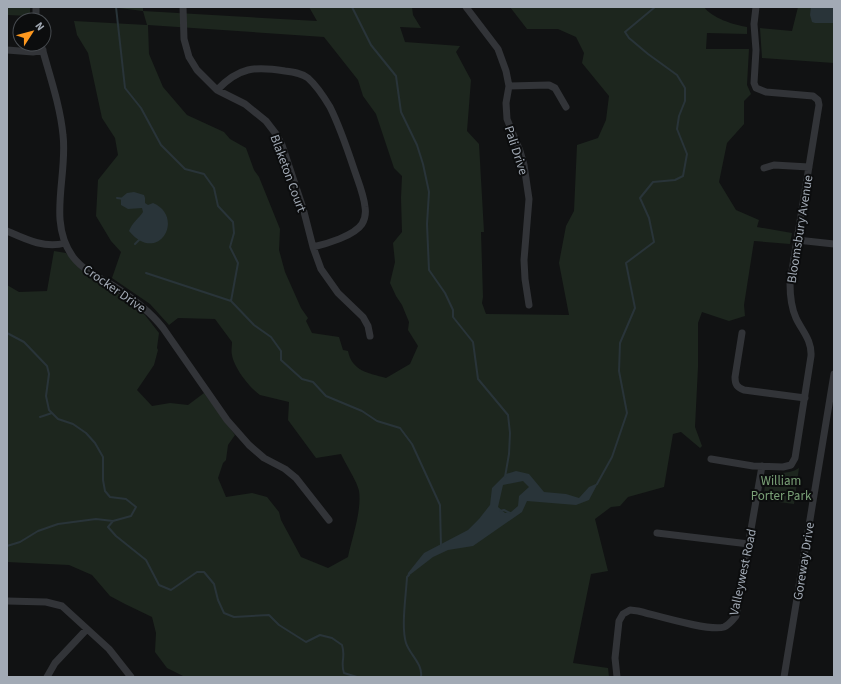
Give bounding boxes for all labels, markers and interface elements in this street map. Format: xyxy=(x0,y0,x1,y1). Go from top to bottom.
north arrow xyxy=(12,12,52,52)
text: N xyxy=(31,19,48,34)
street label: Pali Drive xyxy=(500,123,532,177)
street label: Blaketon Court xyxy=(266,132,311,215)
street label: Bloomsbury Avenue xyxy=(783,174,817,284)
street label: Crocker Drive xyxy=(79,261,149,317)
park label: William Porter Park xyxy=(751,472,812,505)
street label: Goreway Drive xyxy=(789,521,819,601)
street label: Valleywest Road xyxy=(725,527,761,617)

